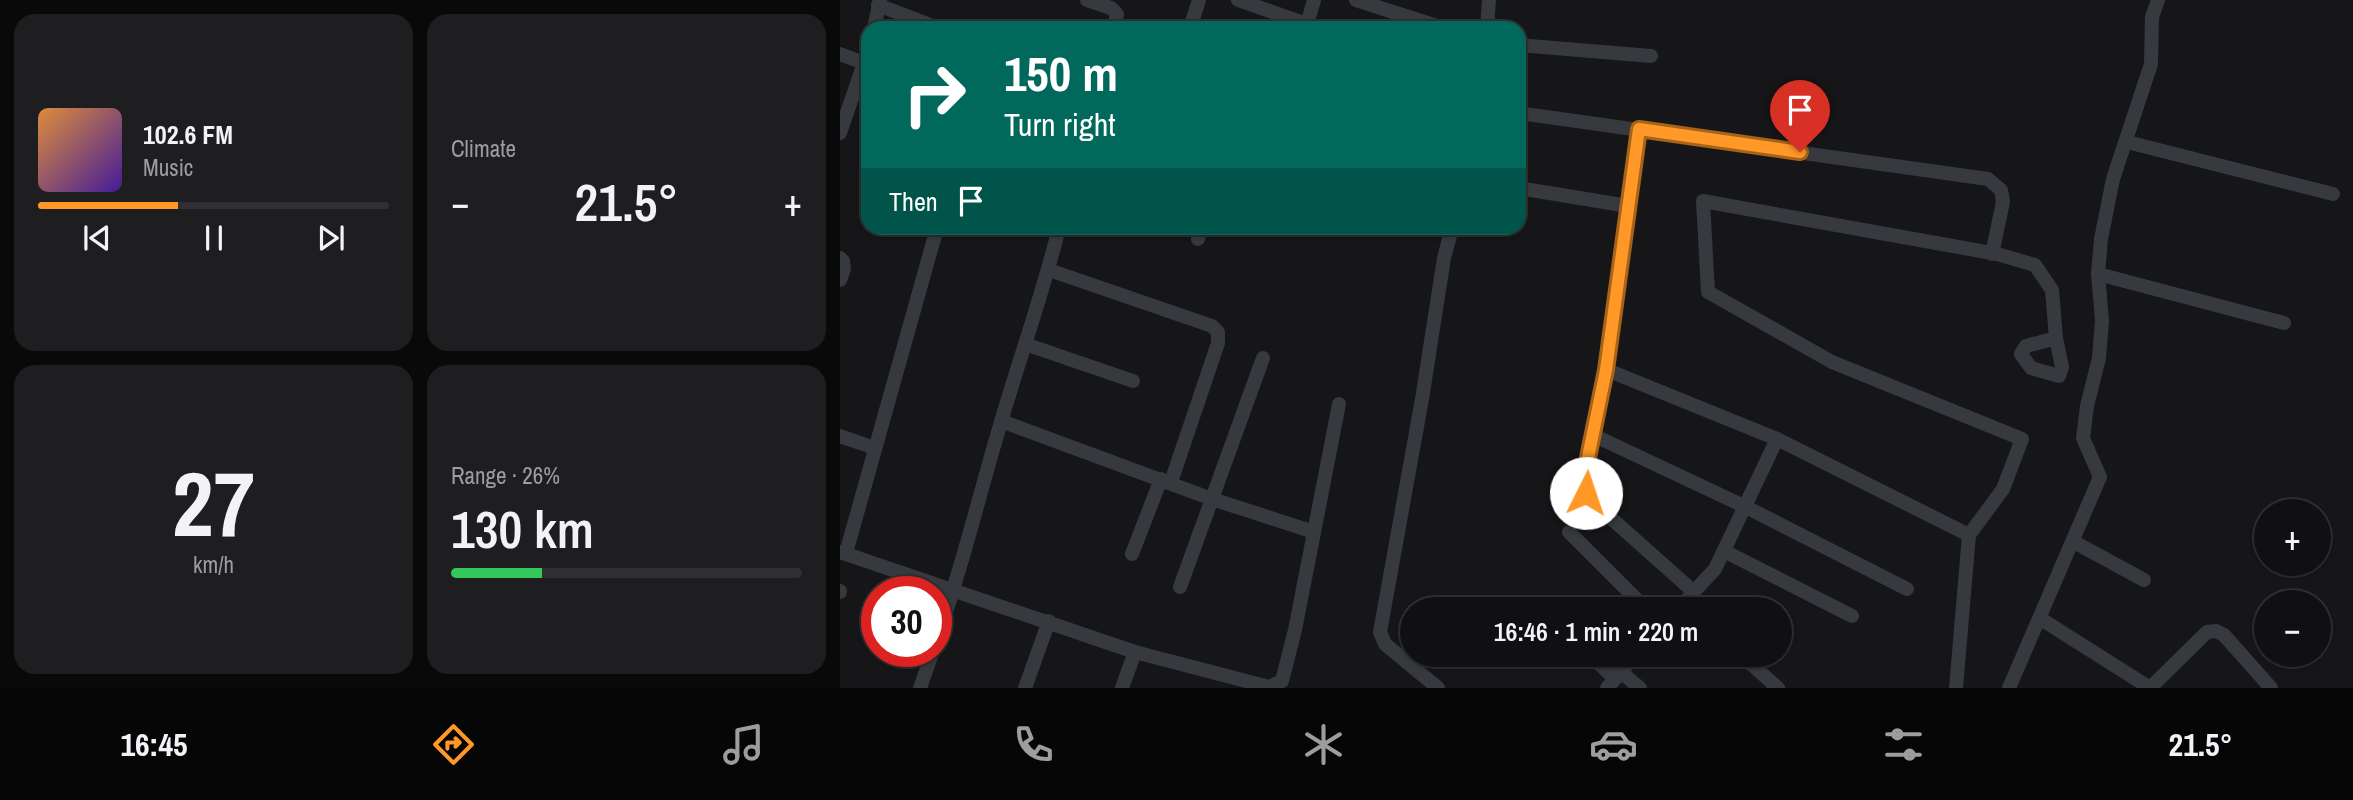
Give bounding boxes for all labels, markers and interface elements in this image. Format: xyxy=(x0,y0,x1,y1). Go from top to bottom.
text: 150 m xyxy=(1004,40,1118,106)
icon: right xyxy=(889,49,980,140)
pin xyxy=(1770,80,1830,152)
icon: arrive xyxy=(1781,91,1819,129)
text: Turn right xyxy=(1004,103,1116,146)
text: 102.6 FM xyxy=(143,117,233,152)
text: Climate xyxy=(451,133,516,164)
text: Music xyxy=(143,152,193,183)
text: 21.5° xyxy=(575,167,678,237)
text: − xyxy=(451,177,469,228)
text: + xyxy=(784,177,802,228)
icon: arrive xyxy=(952,182,990,220)
text: Then xyxy=(889,184,938,219)
icon: previous xyxy=(78,219,116,257)
icon: pause xyxy=(195,219,233,257)
icon: next xyxy=(312,219,350,257)
text: 27 xyxy=(172,442,255,564)
position arrow xyxy=(1549,456,1623,530)
text: Range · 26% xyxy=(451,460,560,491)
text: 130 km xyxy=(451,494,594,564)
map controls xyxy=(2254,499,2331,667)
button: + xyxy=(2254,499,2331,576)
text: km/h xyxy=(193,549,234,580)
speed limit sign: 30 xyxy=(861,576,952,667)
button: − xyxy=(2254,590,2331,667)
text: 16:46 · 1 min · 220 m xyxy=(1494,614,1698,649)
icon: directions xyxy=(429,720,478,769)
icon: music xyxy=(719,720,768,769)
icon: phone xyxy=(1009,720,1058,769)
icon: climate xyxy=(1299,720,1348,769)
icon: car xyxy=(1589,720,1638,769)
icon: filters xyxy=(1879,720,1928,769)
text: 16:45 xyxy=(121,723,188,766)
text: 21.5° xyxy=(2169,723,2232,766)

